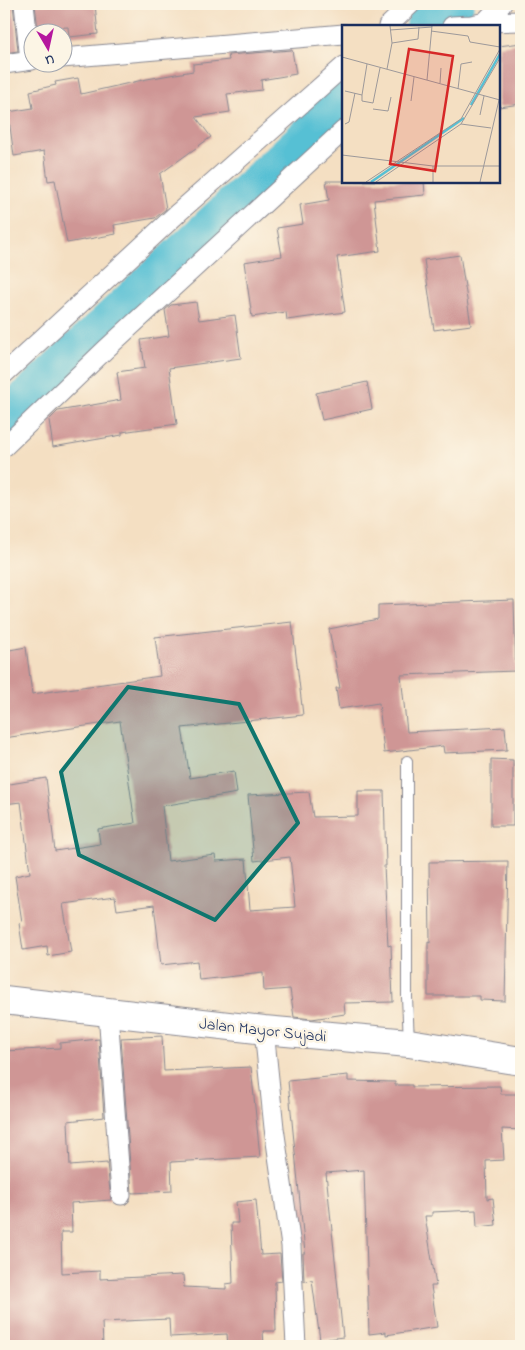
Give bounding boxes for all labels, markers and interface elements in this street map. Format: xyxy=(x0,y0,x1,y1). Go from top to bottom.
north arrow xyxy=(22,22,72,72)
inset map xyxy=(342,25,500,182)
text: U xyxy=(44,48,56,70)
street label: Jalan Mayor Sujadi xyxy=(198,1012,328,1050)

